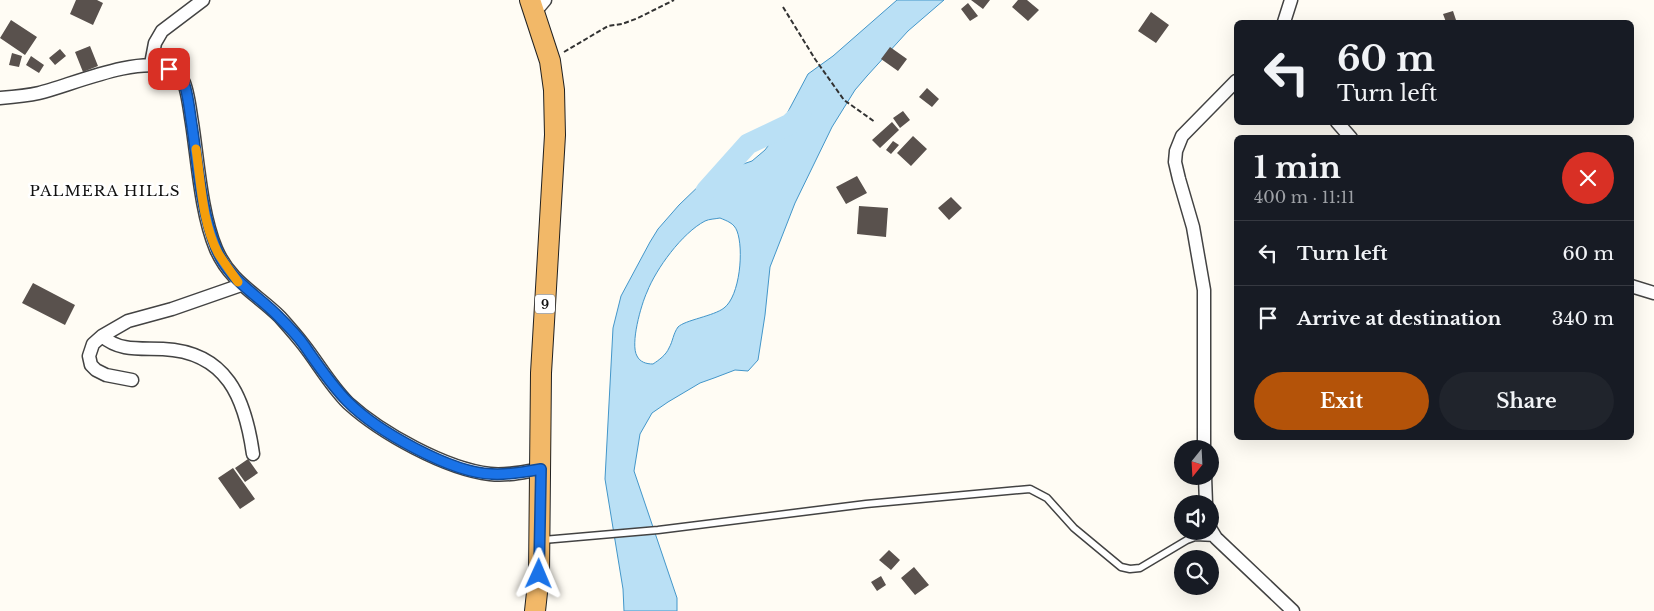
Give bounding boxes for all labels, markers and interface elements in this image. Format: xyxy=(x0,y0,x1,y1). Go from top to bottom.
text: 60 m xyxy=(1337,37,1435,80)
icon: left xyxy=(1254,40,1319,105)
pin xyxy=(148,48,190,90)
icon: arrive xyxy=(155,55,183,83)
text: Turn left xyxy=(1337,80,1437,107)
text: 1 min xyxy=(1254,149,1341,186)
button: close xyxy=(1562,152,1614,204)
district label: PALMERA HILLS xyxy=(30,181,180,200)
text: 400 m · 11:11 xyxy=(1254,187,1355,207)
icon: left xyxy=(1254,239,1282,267)
text: Turn left xyxy=(1297,242,1388,265)
text: 60 m xyxy=(1562,242,1614,265)
road number: 9 xyxy=(535,294,555,314)
icon: arrive xyxy=(1254,304,1282,332)
text: Arrive at destination xyxy=(1297,307,1501,330)
text: 340 m xyxy=(1552,307,1614,330)
button: Exit xyxy=(1254,372,1429,430)
button: Share xyxy=(1439,372,1614,430)
north arrow xyxy=(1174,440,1219,485)
map controls xyxy=(1174,440,1219,595)
button: sound xyxy=(1174,495,1219,540)
position arrow xyxy=(512,547,564,599)
button: search xyxy=(1174,550,1219,595)

